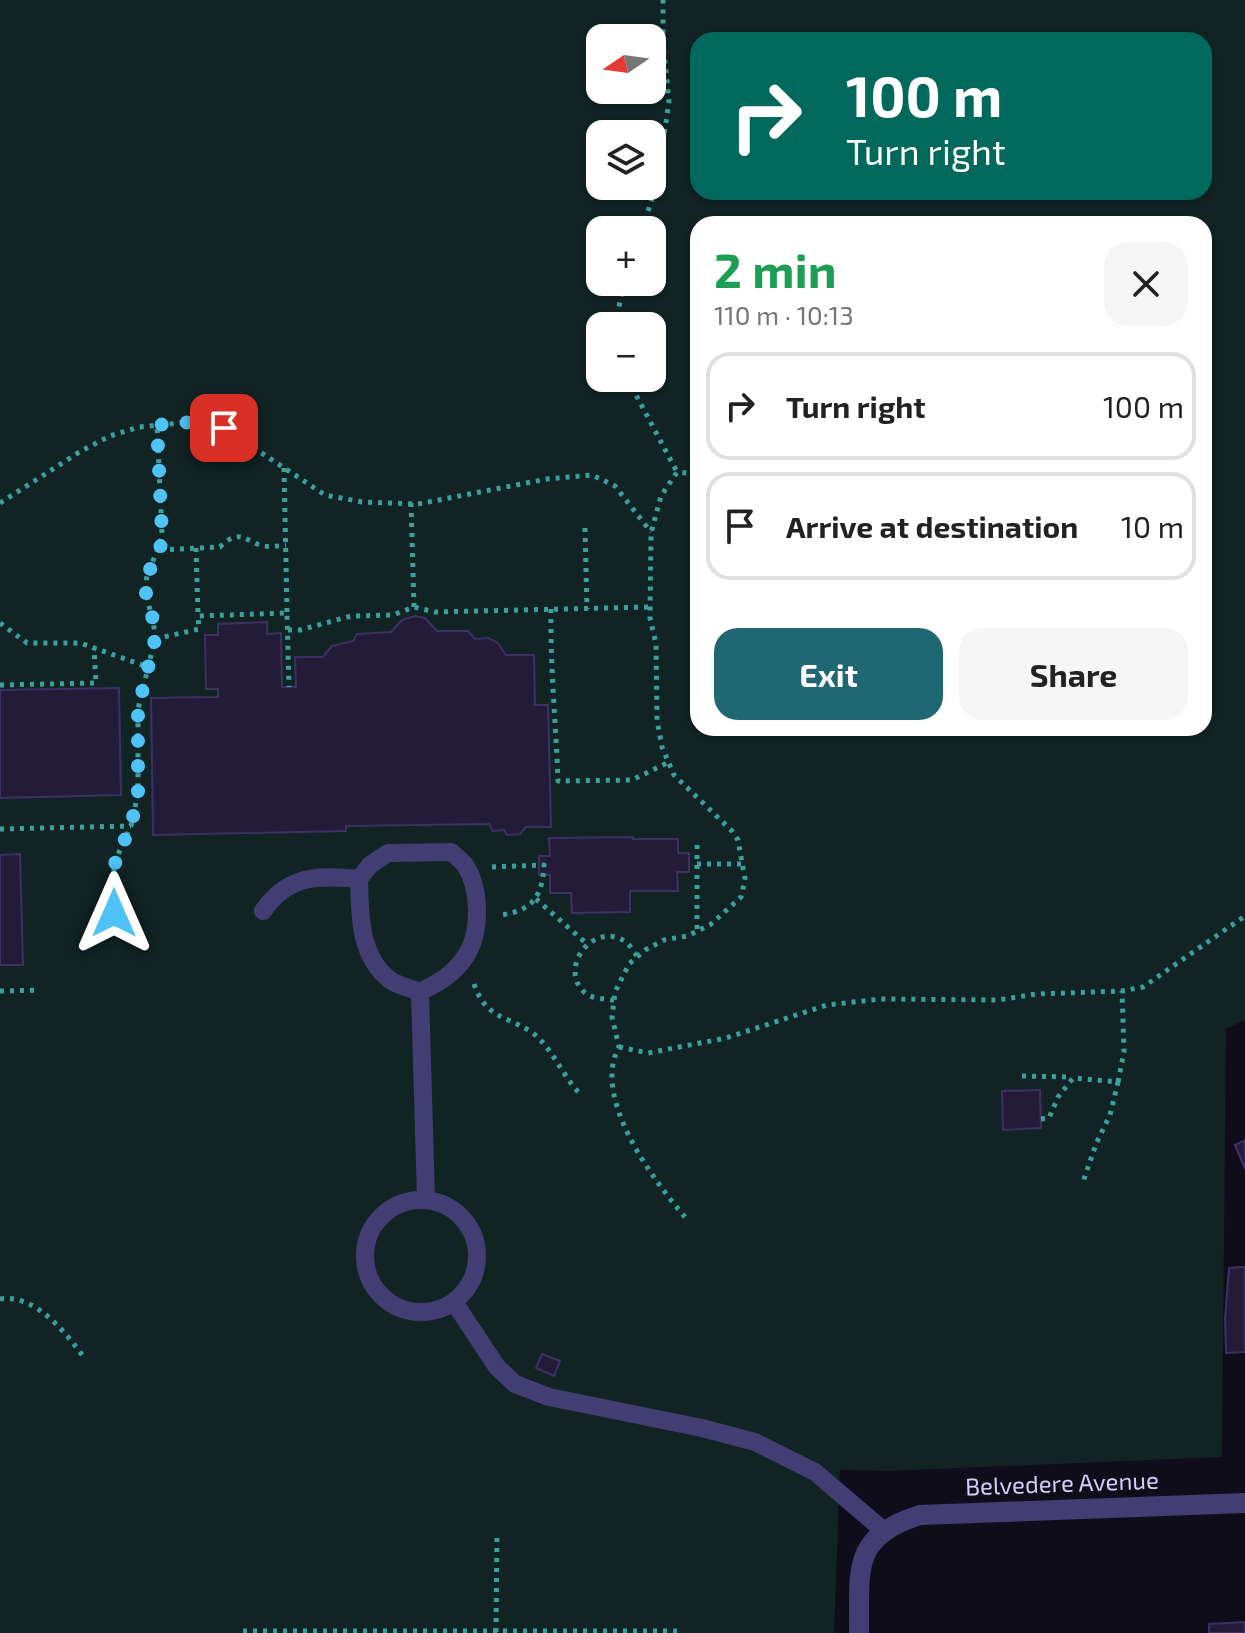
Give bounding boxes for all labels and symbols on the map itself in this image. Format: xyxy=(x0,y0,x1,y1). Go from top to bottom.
north arrow xyxy=(586,24,666,104)
pin xyxy=(190,394,258,462)
position arrow xyxy=(72,871,156,955)
street label: Belvedere Avenue xyxy=(965,1465,1159,1500)

